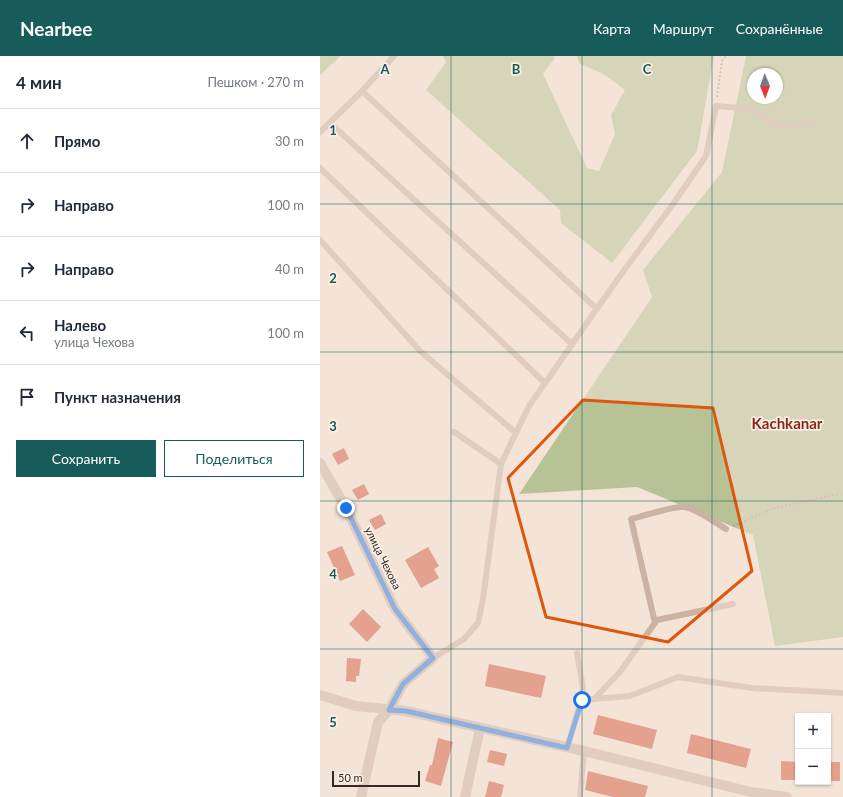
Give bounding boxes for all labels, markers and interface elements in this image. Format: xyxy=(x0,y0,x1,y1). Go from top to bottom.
text: Nearbee xyxy=(20,17,92,40)
text: Карта xyxy=(593,20,631,37)
text: Маршрут xyxy=(653,20,714,37)
text: Сохранённые xyxy=(736,20,823,37)
text: A xyxy=(379,61,390,77)
text: B xyxy=(512,61,521,77)
text: C xyxy=(643,61,652,77)
north arrow xyxy=(747,68,783,104)
text: 4 мин xyxy=(16,72,62,93)
text: Пешком · 270 m xyxy=(207,74,304,90)
text: 1 xyxy=(329,122,337,138)
icon: ahead xyxy=(16,130,38,152)
text: Прямо xyxy=(54,132,100,150)
text: 30 m xyxy=(275,133,304,149)
icon: right xyxy=(16,194,38,216)
text: Направо xyxy=(54,196,114,214)
text: 100 m xyxy=(267,197,304,213)
icon: right xyxy=(16,258,38,280)
text: Направо xyxy=(54,260,114,278)
text: 40 m xyxy=(275,261,304,277)
text: 2 xyxy=(329,270,337,286)
text: Налево xyxy=(54,316,106,334)
icon: left xyxy=(16,322,38,344)
text: 100 m xyxy=(267,325,304,341)
text: улица Чехова xyxy=(54,334,134,350)
icon: arrive xyxy=(16,386,38,408)
text: Пункт назначения xyxy=(54,388,181,406)
district label: Kachkanar xyxy=(752,414,823,432)
text: 3 xyxy=(329,418,337,434)
button: Сохранить xyxy=(16,440,156,477)
button: Поделиться xyxy=(164,440,304,477)
route end xyxy=(337,499,355,517)
street label: улица Чехова xyxy=(363,524,404,591)
text: 4 xyxy=(329,566,337,582)
route start xyxy=(573,691,591,709)
map controls xyxy=(795,713,831,785)
button: + xyxy=(795,713,831,749)
text: 5 xyxy=(329,714,337,730)
button: − xyxy=(795,749,831,785)
scale bar xyxy=(332,769,420,788)
text: 50 m xyxy=(338,771,363,784)

